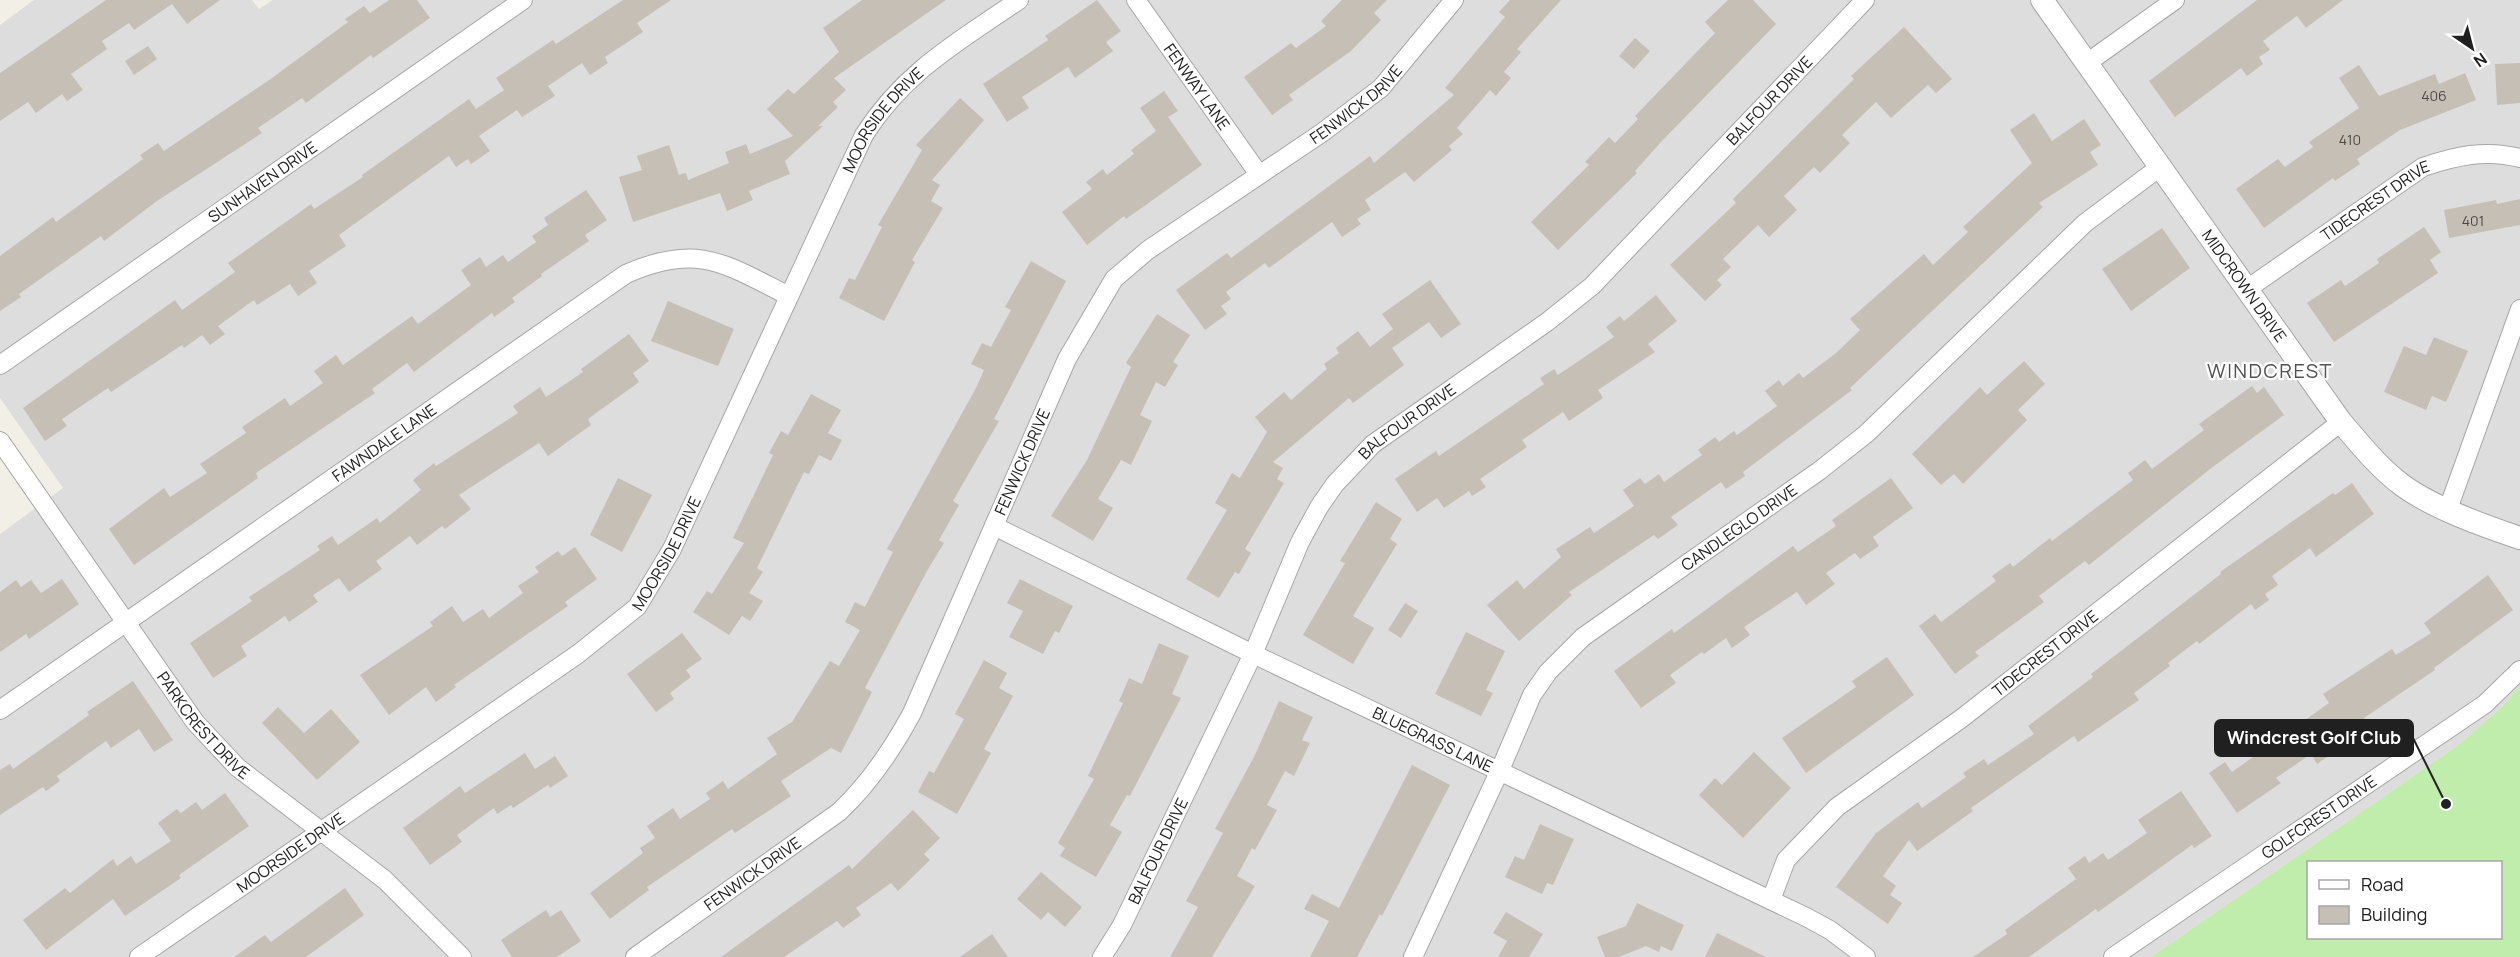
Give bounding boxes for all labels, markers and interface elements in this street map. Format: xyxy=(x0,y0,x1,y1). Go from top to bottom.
north arrow xyxy=(2442,18,2502,78)
street label: FENWAY LANE xyxy=(1159,39,1235,134)
text: N xyxy=(2470,48,2492,73)
street label: BALFOUR DRIVE xyxy=(1721,51,1817,150)
street label: FENWICK DRIVE xyxy=(1305,60,1407,149)
street label: MOORSIDE DRIVE xyxy=(837,62,928,176)
house number: 406 xyxy=(2421,86,2447,105)
house number: 410 xyxy=(2339,130,2361,149)
street label: SUNHAVEN DRIVE xyxy=(203,136,321,228)
street label: TIDECREST DRIVE xyxy=(2316,155,2432,246)
house number: 401 xyxy=(2462,211,2484,230)
street label: MIDCROWN DRIVE xyxy=(2197,225,2292,346)
district label: WINDCREST xyxy=(2207,357,2333,384)
street label: BALFOUR DRIVE xyxy=(1353,378,1460,464)
street label: FAWNDALE LANE xyxy=(328,399,441,487)
street label: FENWICK DRIVE xyxy=(989,405,1055,519)
street label: CANDLEGLO DRIVE xyxy=(1677,479,1801,576)
street label: MOORSIDE DRIVE xyxy=(626,493,706,615)
street label: TIDECREST DRIVE xyxy=(1988,605,2102,701)
street label: PARKCREST DRIVE xyxy=(152,667,254,784)
street label: BLUEGRASS LANE xyxy=(1369,702,1497,777)
callout: Windcrest Golf Club xyxy=(2215,720,2413,756)
text: Windcrest Golf Club xyxy=(2227,725,2401,749)
street label: GOLFCREST DRIVE xyxy=(2257,770,2381,864)
street label: BALFOUR DRIVE xyxy=(1123,794,1193,908)
street label: MOORSIDE DRIVE xyxy=(232,807,349,898)
street label: FENWICK DRIVE xyxy=(700,832,805,916)
legend xyxy=(2307,861,2502,939)
text: Road xyxy=(2361,872,2404,896)
text: Building xyxy=(2361,902,2427,926)

